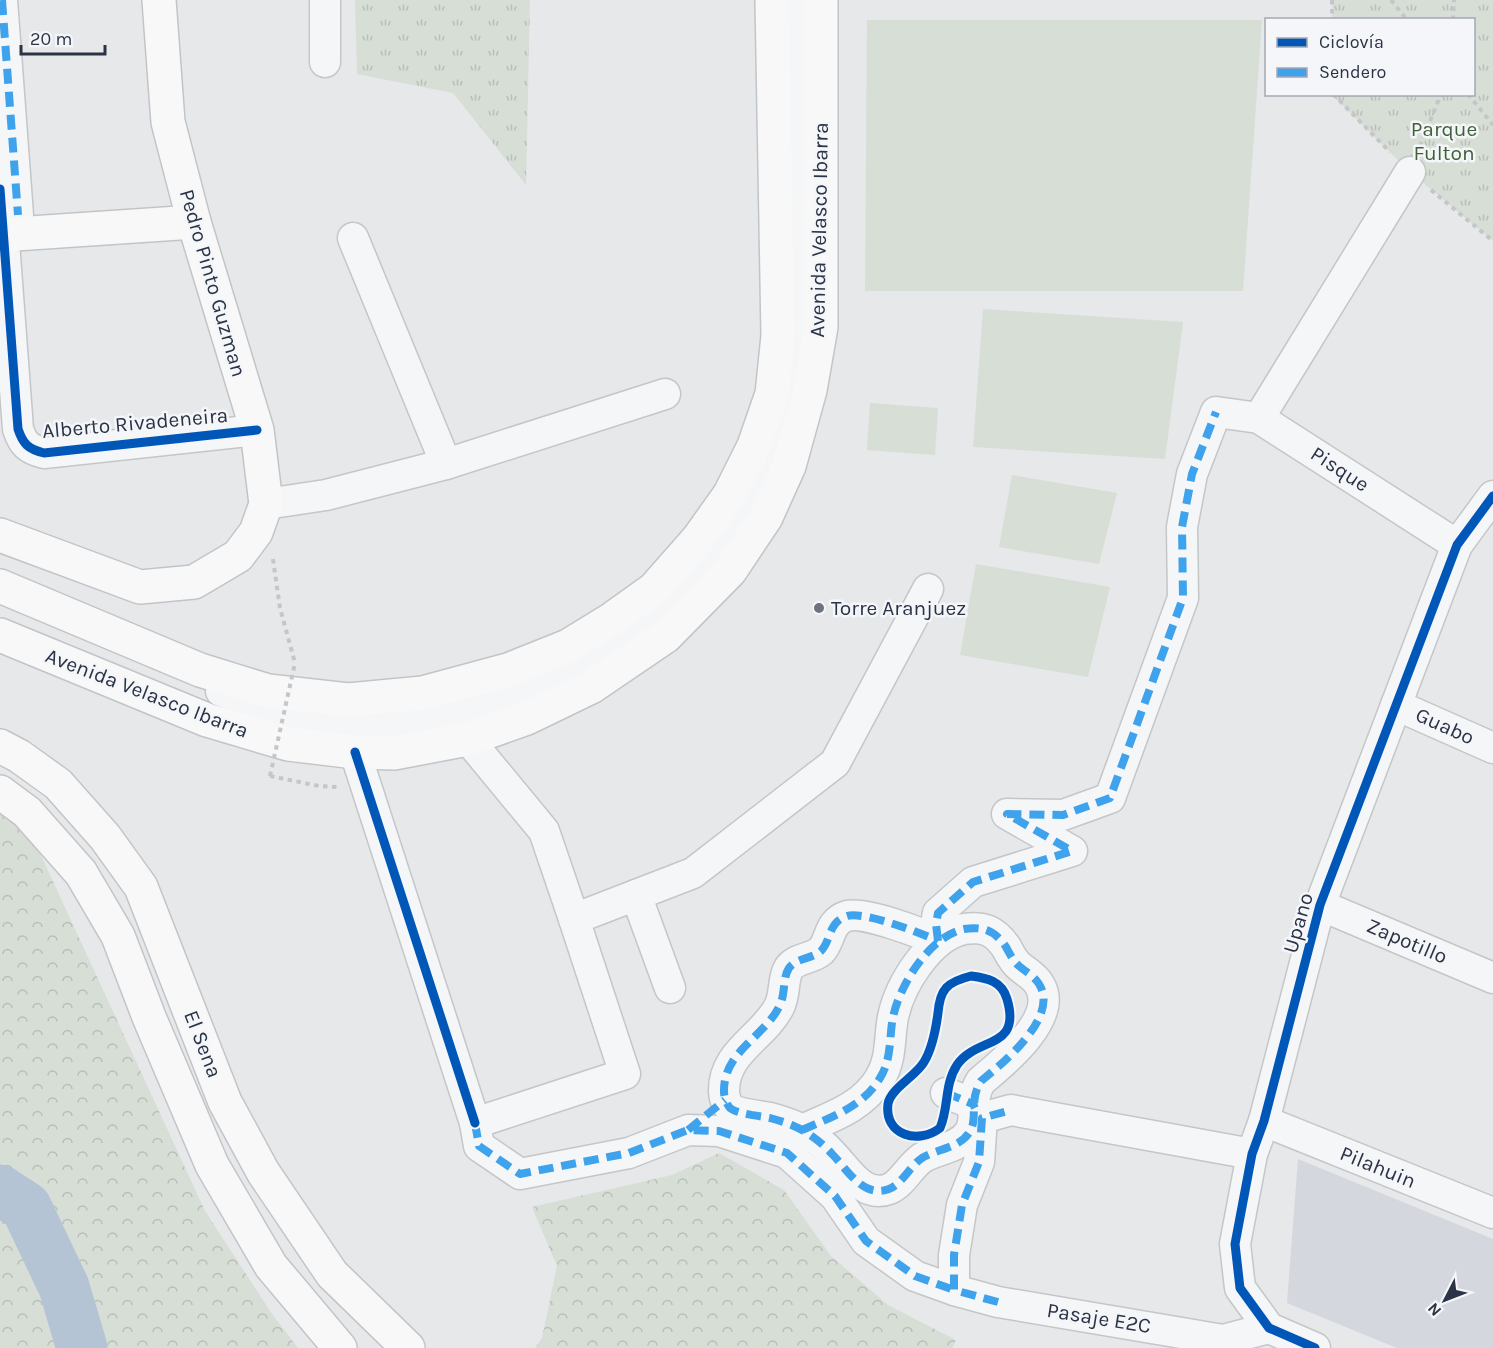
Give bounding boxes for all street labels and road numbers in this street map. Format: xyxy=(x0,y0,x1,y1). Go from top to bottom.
street label: Avenida Velasco Ibarra xyxy=(805,122,833,338)
street label: Pedro Pinto Guzman xyxy=(175,186,251,380)
street label: Alberto Rivadeneira xyxy=(41,403,229,443)
street label: Pisque xyxy=(1306,441,1374,497)
street label: Avenida Velasco Ibarra xyxy=(42,643,252,743)
street label: Guabo xyxy=(1412,702,1478,750)
street label: Upano xyxy=(1278,890,1318,956)
street label: Zapotillo xyxy=(1363,913,1451,969)
street label: El Sena xyxy=(179,1007,227,1081)
street label: Pilahuin xyxy=(1337,1141,1419,1193)
street label: Pasaje E2C xyxy=(1045,1298,1153,1338)

